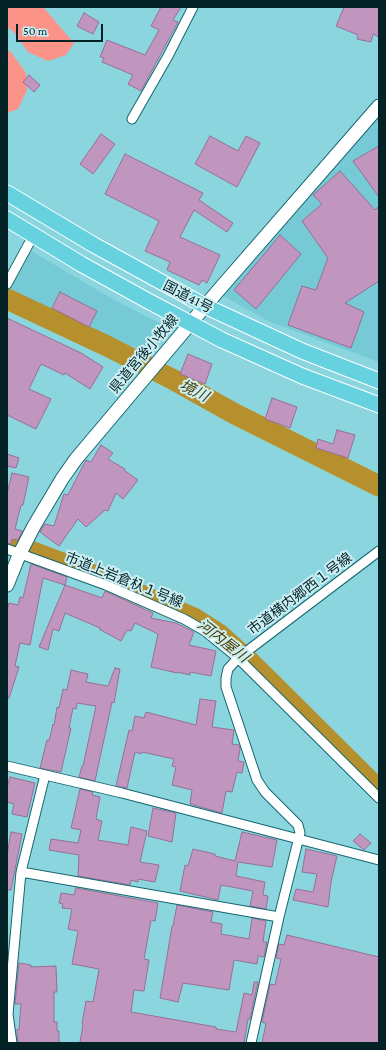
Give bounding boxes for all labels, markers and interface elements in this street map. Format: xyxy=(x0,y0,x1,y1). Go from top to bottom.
scale bar xyxy=(18,16,105,42)
text: 50 m xyxy=(23,24,47,38)
street label: 国道41号 xyxy=(160,277,216,317)
street label: 県道宮後小牧線 xyxy=(106,311,182,397)
water label: 境川 xyxy=(177,376,211,406)
street label: 市道上岩倉杁１号線 xyxy=(62,549,186,611)
street label: 市道横内郷西１号線 xyxy=(245,549,355,639)
water label: 河内屋川 xyxy=(194,615,252,667)

